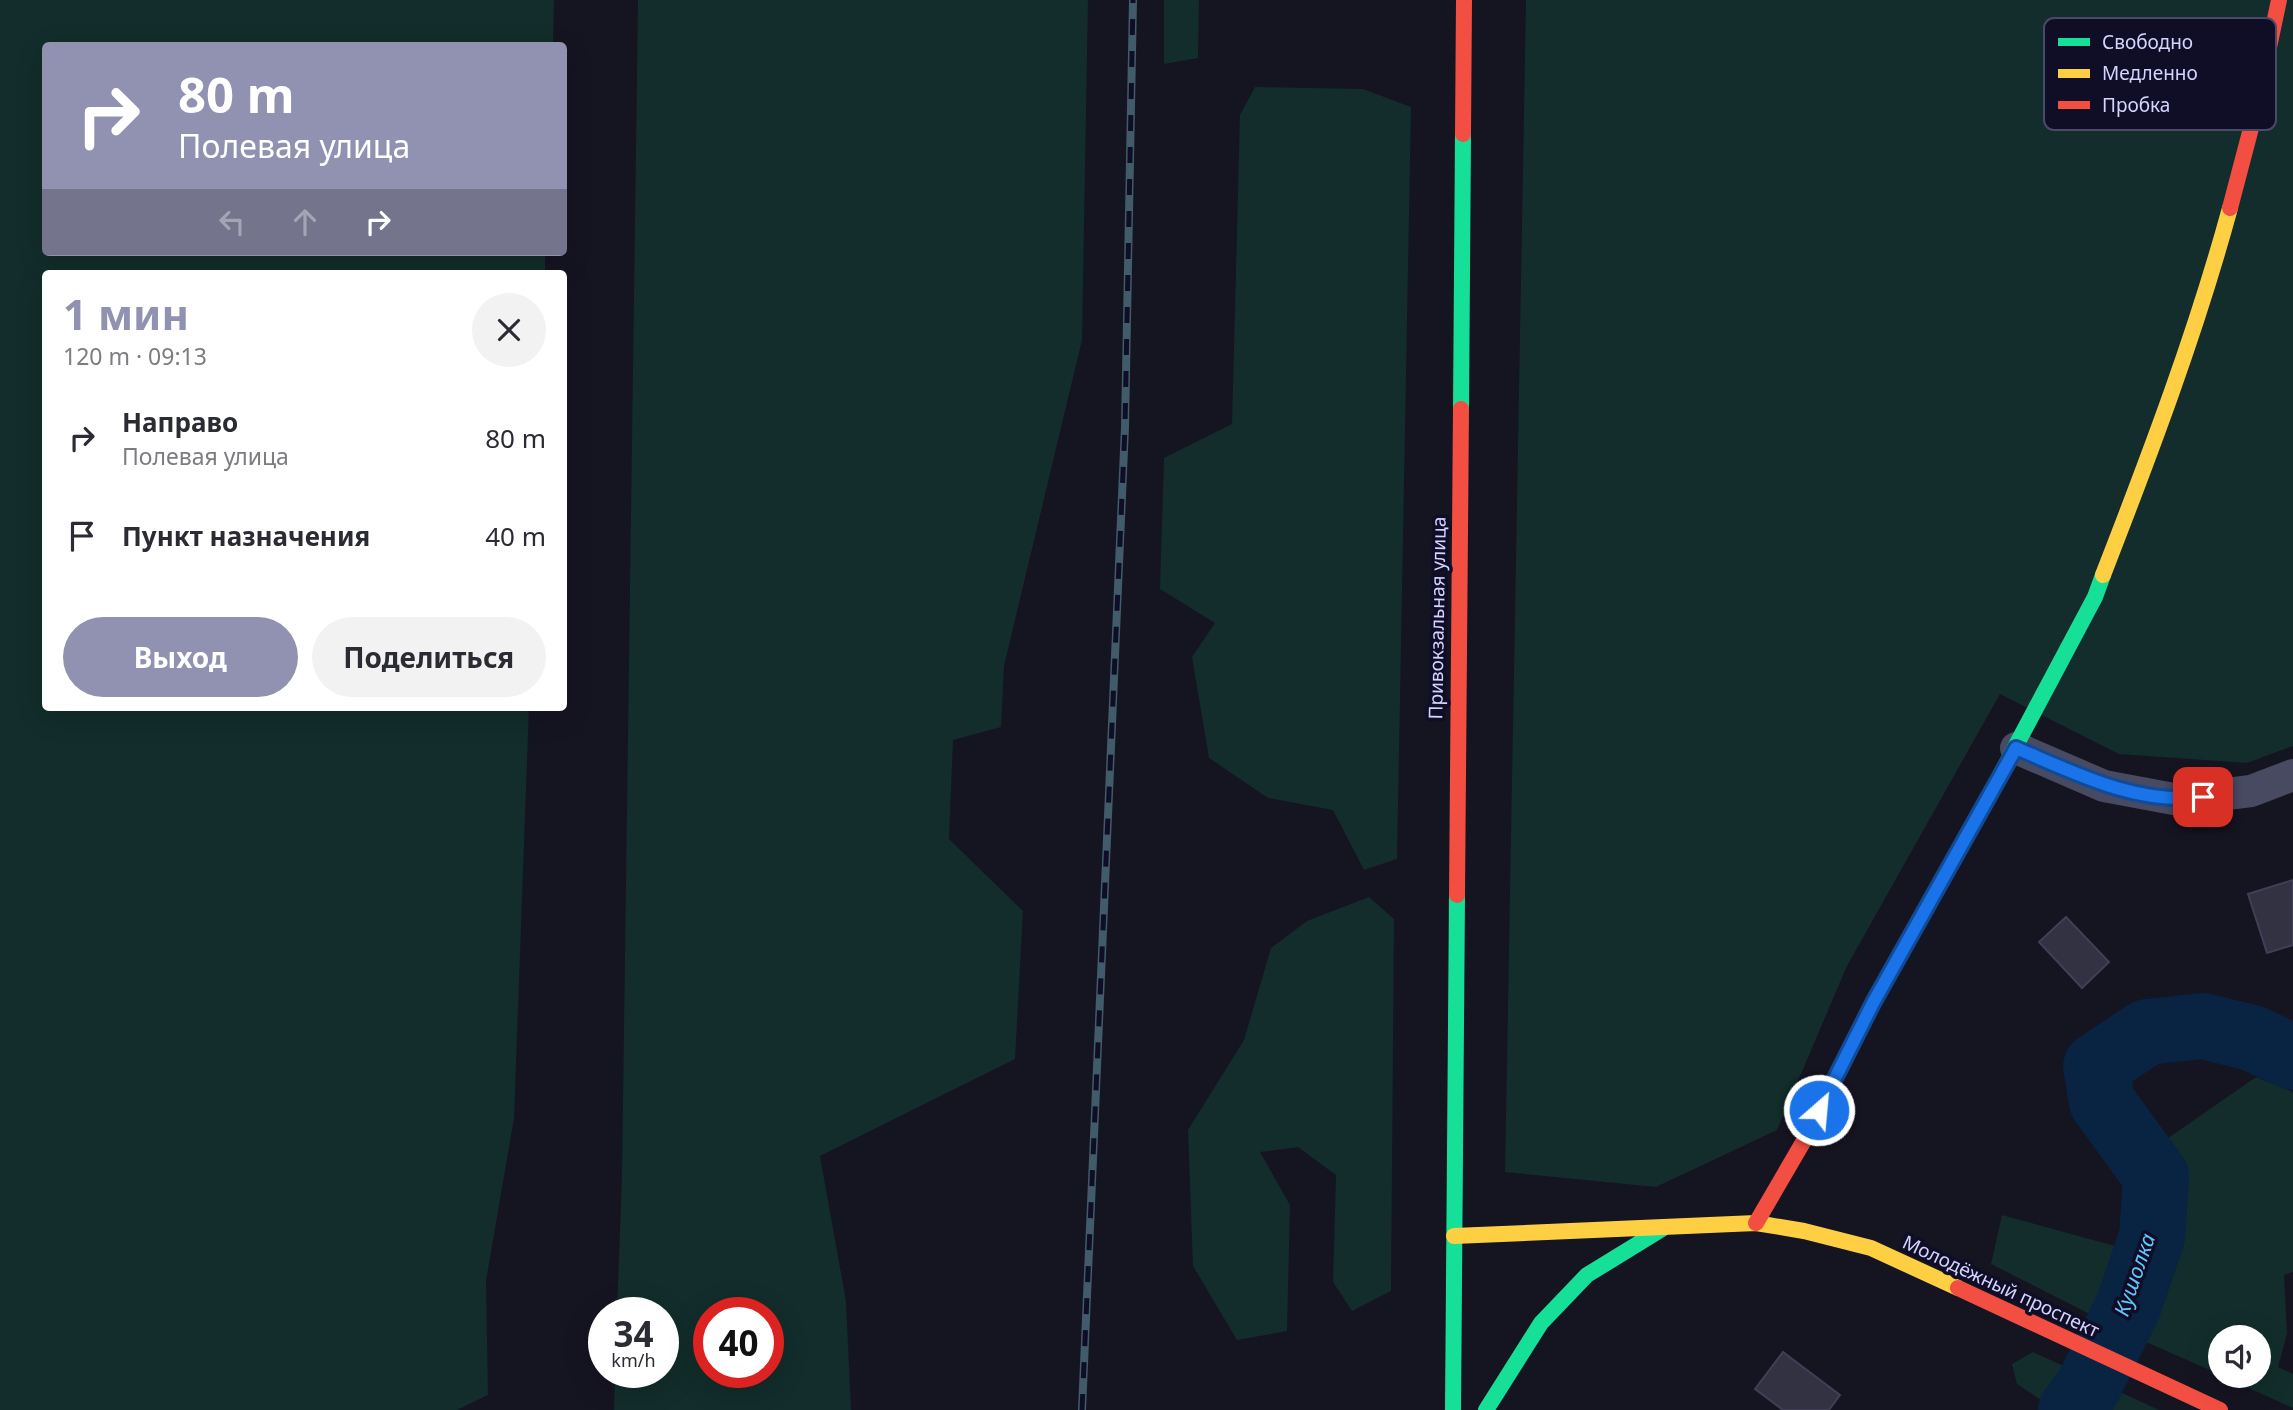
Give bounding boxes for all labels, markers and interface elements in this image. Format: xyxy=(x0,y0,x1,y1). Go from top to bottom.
legend xyxy=(2044,18,2276,130)
text: Свободно xyxy=(2102,29,2193,55)
text: Медленно xyxy=(2102,60,2198,86)
text: 80 m xyxy=(178,61,295,127)
icon: right xyxy=(63,70,154,161)
text: Пробка xyxy=(2102,92,2170,118)
text: Полевая улица xyxy=(178,124,410,167)
icon: left xyxy=(213,203,251,241)
icon: ahead xyxy=(286,203,324,241)
icon: right xyxy=(359,203,397,241)
text: 1 мин xyxy=(63,285,189,342)
button: close xyxy=(472,293,546,367)
text: 120 m · 09:13 xyxy=(63,340,207,372)
text: Направо xyxy=(122,404,238,440)
icon: right xyxy=(63,419,101,457)
text: 80 m xyxy=(485,420,546,456)
text: Полевая улица xyxy=(122,440,289,472)
street label: Привокзальная улица xyxy=(1422,516,1452,720)
icon: arrive xyxy=(63,517,101,555)
text: Пункт назначения xyxy=(122,518,370,554)
text: 40 m xyxy=(485,518,546,554)
button: Выход xyxy=(63,617,298,697)
button: Поделиться xyxy=(312,617,546,697)
pin xyxy=(2173,767,2233,827)
icon: arrive xyxy=(2184,778,2222,816)
position arrow xyxy=(1782,1073,1856,1147)
street label: Молодёжный проспект xyxy=(1898,1229,2104,1343)
water label: Кушолка xyxy=(2107,1229,2161,1320)
speed limit sign: 40 xyxy=(693,1297,784,1388)
text: 34 xyxy=(613,1310,654,1357)
map controls xyxy=(2208,1325,2271,1388)
button: sound xyxy=(2208,1325,2271,1388)
text: km/h xyxy=(611,1348,656,1372)

